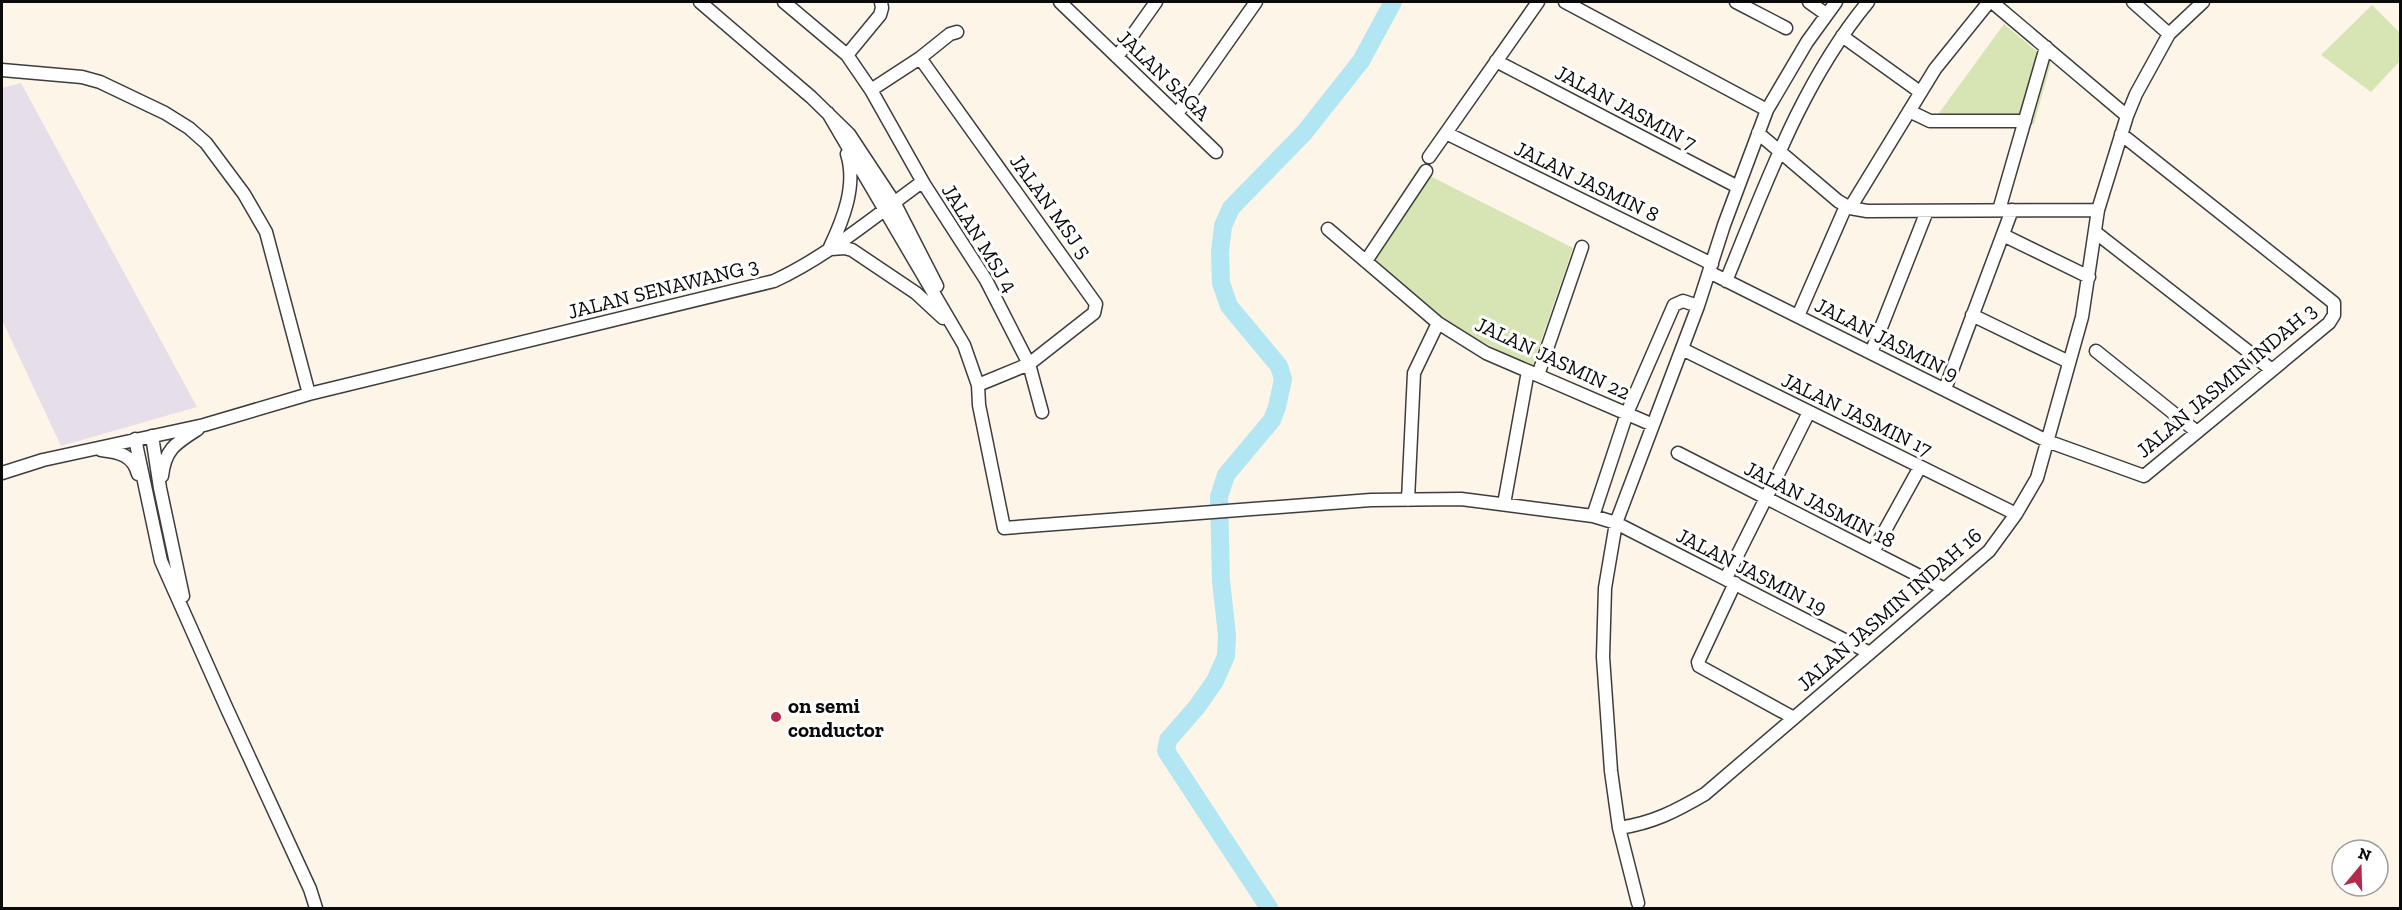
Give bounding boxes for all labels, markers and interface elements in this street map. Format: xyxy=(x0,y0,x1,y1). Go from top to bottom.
street label: JALAN SAGA xyxy=(1112,24,1216,126)
street label: JALAN JASMIN 7 xyxy=(1551,59,1701,155)
street label: JALAN JASMIN 8 xyxy=(1511,135,1663,227)
street label: JALAN MSJ 5 xyxy=(1005,149,1097,263)
street label: JALAN MSJ 4 xyxy=(937,179,1023,297)
street label: JALAN SENAWANG 3 xyxy=(565,252,761,324)
street label: JALAN JASMIN 9 xyxy=(1811,292,1963,386)
street label: JALAN JASMIN INDAH 3 xyxy=(2131,297,2321,463)
street label: JALAN JASMIN 22 xyxy=(1471,311,1635,405)
street label: JALAN JASMIN 17 xyxy=(1778,367,1936,461)
street label: JALAN JASMIN 18 xyxy=(1740,455,1900,553)
street label: JALAN JASMIN 19 xyxy=(1672,522,1832,620)
street label: JALAN JASMIN INDAH 16 xyxy=(1792,522,1986,696)
place label: on semi conductor xyxy=(788,693,884,742)
marker: on semi conductor xyxy=(769,710,783,724)
north arrow xyxy=(2330,838,2390,898)
text: N xyxy=(2356,843,2374,865)

